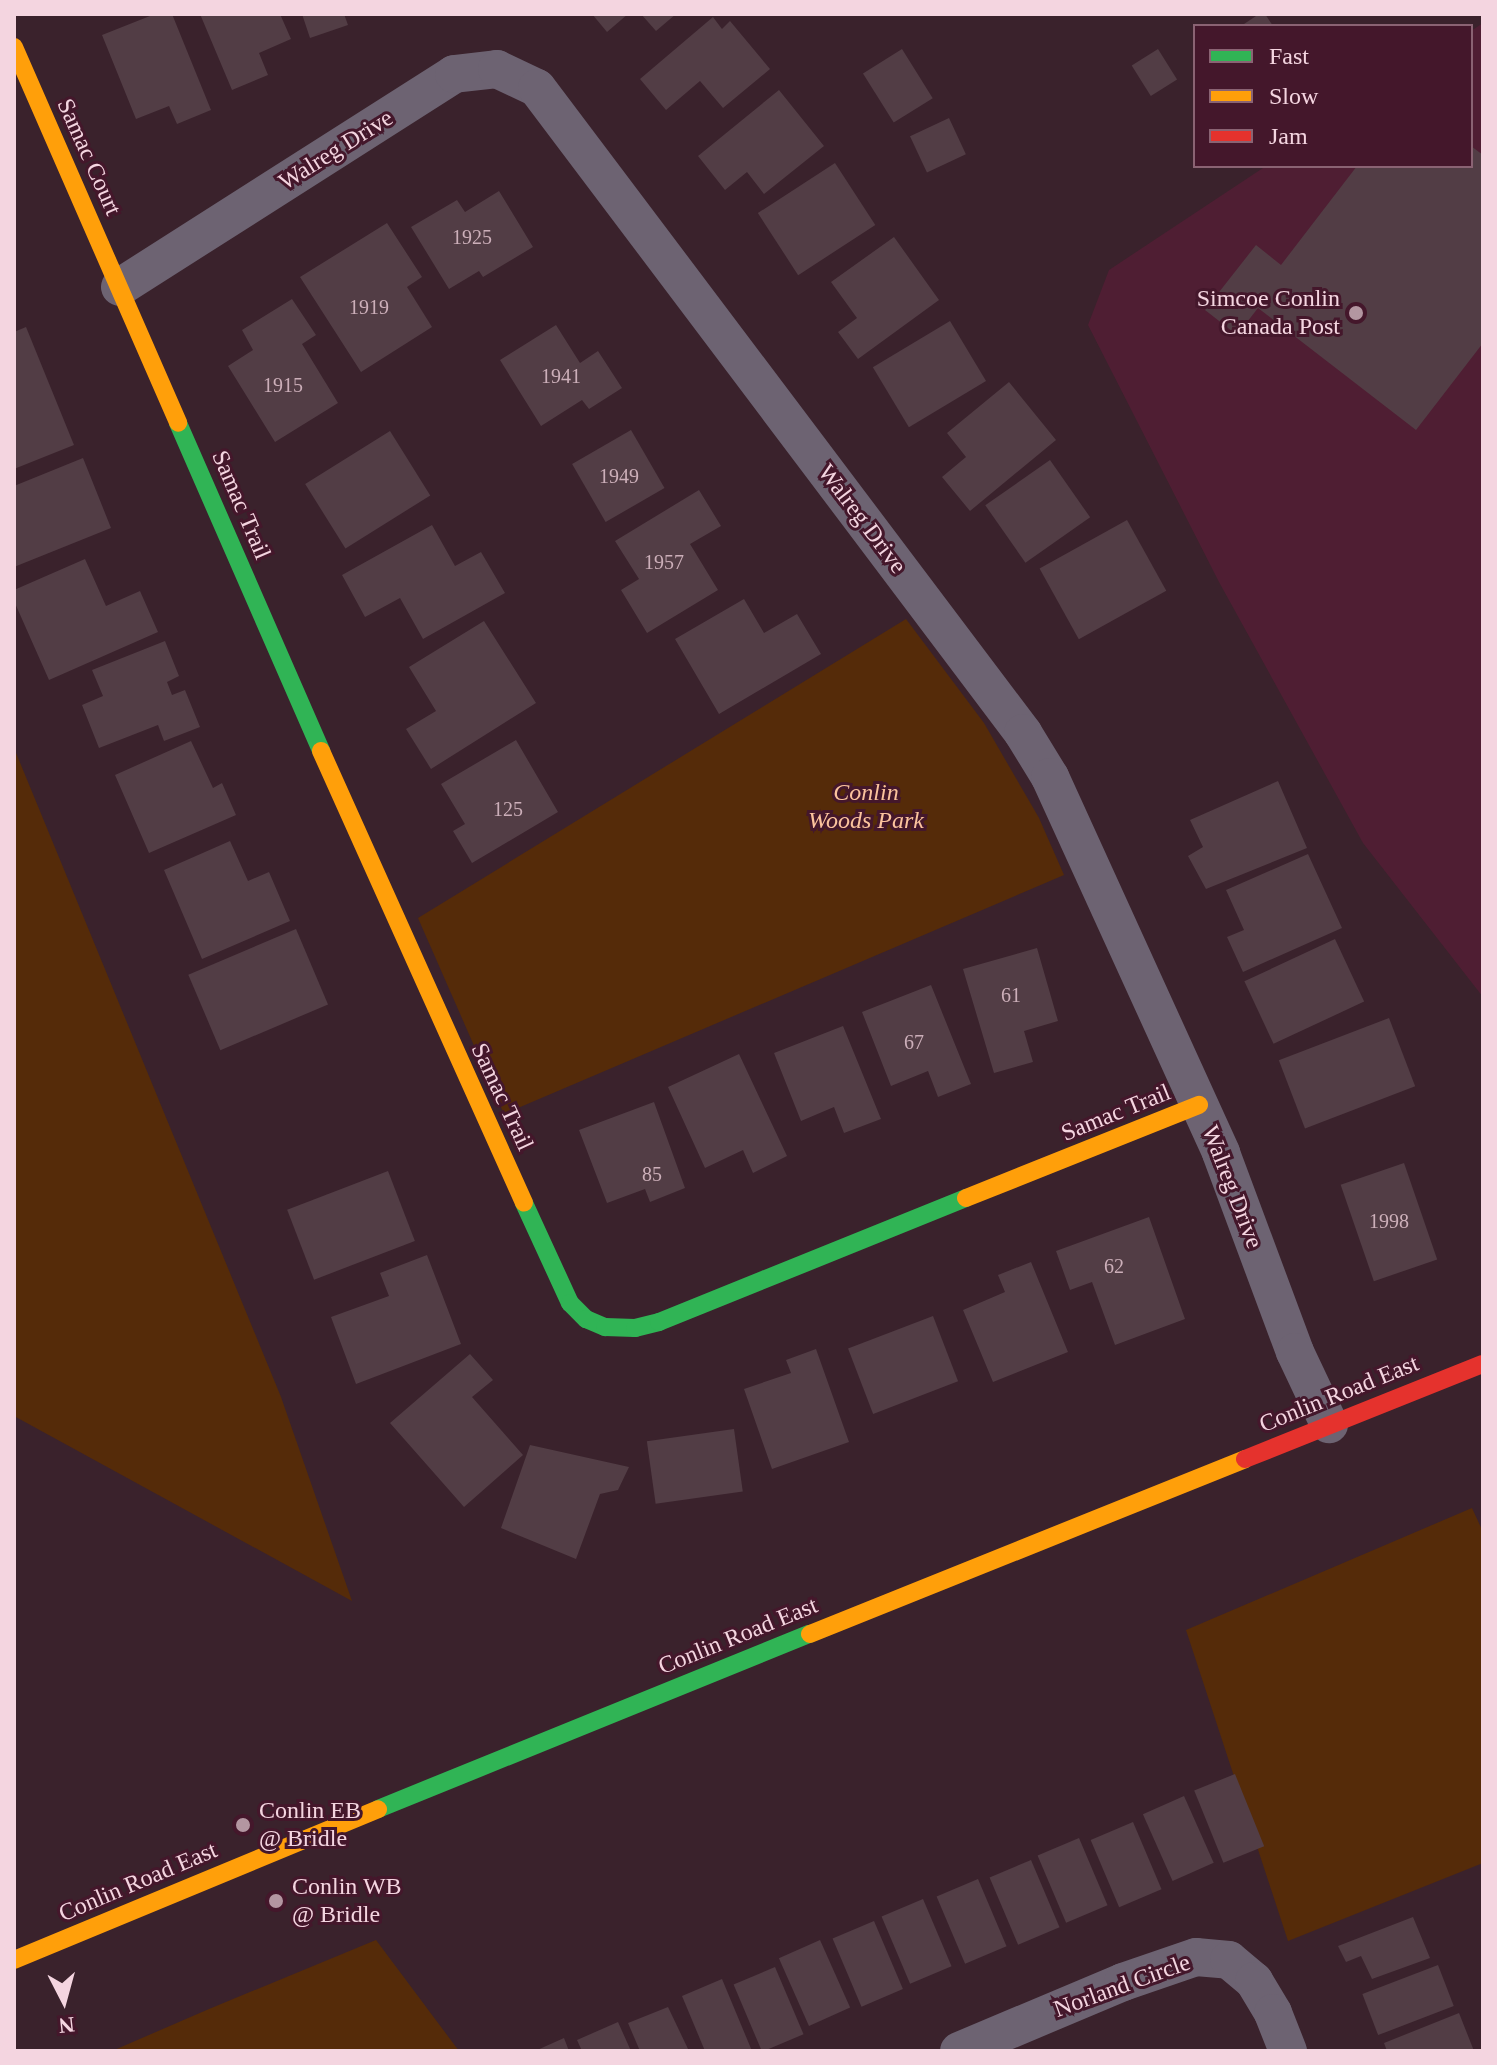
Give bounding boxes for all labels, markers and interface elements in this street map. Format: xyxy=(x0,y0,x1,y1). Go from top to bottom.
legend xyxy=(1193,24,1473,168)
text: Fast xyxy=(1269,43,1309,69)
text: Slow xyxy=(1269,83,1318,109)
street label: Samac Court xyxy=(50,94,128,220)
street label: Walreg Drive xyxy=(274,104,398,196)
text: Jam xyxy=(1269,123,1308,149)
house number: 1925 xyxy=(452,225,492,249)
place label: Simcoe Conlin Canada Post xyxy=(1197,285,1340,341)
house number: 1919 xyxy=(349,295,389,319)
marker: Simcoe Conlin Canada Post xyxy=(1347,304,1365,322)
house number: 1941 xyxy=(541,364,581,388)
house number: 1915 xyxy=(263,373,303,397)
street label: Samac Trail xyxy=(205,446,277,564)
street label: Walreg Drive xyxy=(812,459,912,579)
house number: 1949 xyxy=(599,464,639,488)
house number: 1957 xyxy=(644,550,684,574)
park label: Conlin Woods Park xyxy=(808,779,924,835)
house number: 125 xyxy=(493,797,523,821)
house number: 61 xyxy=(1001,983,1021,1007)
house number: 67 xyxy=(904,1030,924,1054)
street label: Samac Trail xyxy=(464,1038,540,1156)
street label: Samac Trail xyxy=(1057,1078,1175,1148)
street label: Walreg Drive xyxy=(1195,1121,1269,1253)
house number: 85 xyxy=(642,1162,662,1186)
house number: 1998 xyxy=(1369,1209,1409,1233)
house number: 62 xyxy=(1104,1254,1124,1278)
street label: Conlin Road East xyxy=(1255,1349,1423,1439)
street label: Conlin Road East xyxy=(654,1591,822,1681)
place label: Conlin EB @ Bridle xyxy=(259,1797,361,1853)
marker: Conlin EB @ Bridle xyxy=(234,1816,252,1834)
street label: Conlin Road East xyxy=(54,1836,222,1928)
place label: Conlin WB @ Bridle xyxy=(292,1873,402,1929)
marker: Conlin WB @ Bridle xyxy=(267,1892,285,1910)
street label: Norland Circle xyxy=(1050,1948,1194,2024)
north arrow xyxy=(24,1961,104,2041)
text: N xyxy=(57,2012,76,2039)

